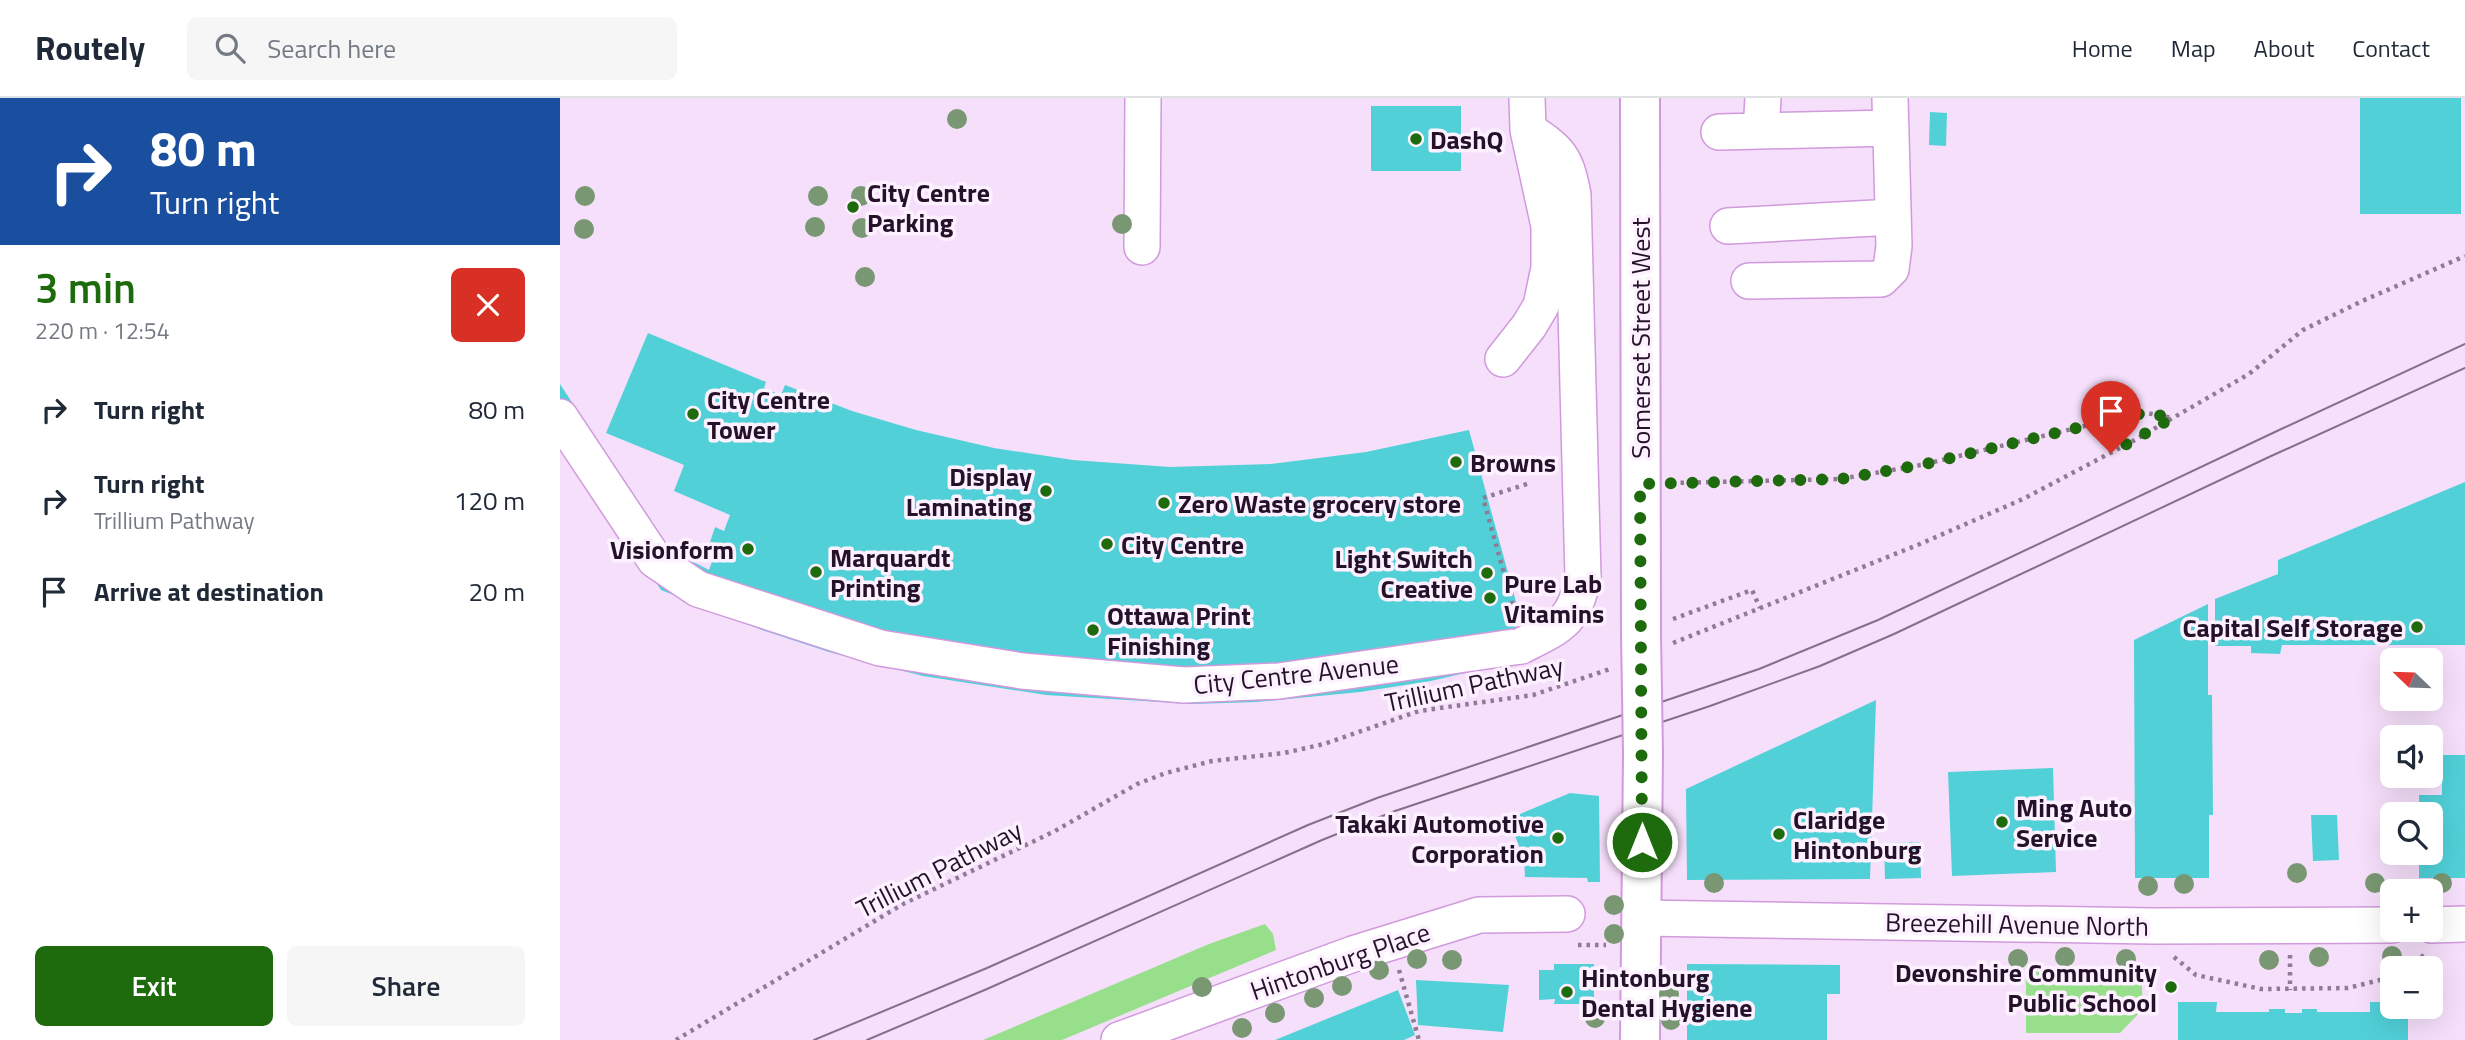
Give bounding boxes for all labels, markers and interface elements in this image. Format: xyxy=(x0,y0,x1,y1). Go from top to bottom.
search box xyxy=(187,17,677,80)
text: Routely xyxy=(35,23,145,73)
icon: search xyxy=(211,29,249,67)
text: Search here xyxy=(267,29,396,68)
text: Home xyxy=(2072,30,2133,66)
text: Map xyxy=(2171,30,2216,66)
text: About xyxy=(2254,30,2314,66)
text: Contact xyxy=(2352,30,2430,66)
text: 80 m xyxy=(150,110,257,185)
place label: DashQ xyxy=(1430,120,1503,159)
icon: right xyxy=(35,126,126,217)
marker: DashQ xyxy=(1408,131,1424,147)
place label: City Centre Parking xyxy=(867,173,990,242)
text: Turn right xyxy=(150,178,279,226)
marker: City Centre Parking xyxy=(845,199,861,215)
street label: Somerset Street West xyxy=(1621,217,1660,459)
text: 3 min xyxy=(35,255,136,319)
button: close xyxy=(451,268,525,342)
text: 220 m · 12:54 xyxy=(35,313,170,348)
place label: City Centre Tower xyxy=(707,380,830,449)
pin xyxy=(2081,381,2141,453)
text: Turn right xyxy=(94,390,205,429)
text: 80 m xyxy=(468,390,525,429)
icon: right xyxy=(35,391,73,429)
icon: arrive xyxy=(2092,392,2130,430)
marker: City Centre Tower xyxy=(685,406,701,422)
place label: Browns xyxy=(1470,443,1556,482)
marker: Browns xyxy=(1448,454,1464,470)
place label: Display Laminating xyxy=(906,457,1032,526)
text: Turn right xyxy=(94,464,205,503)
text: 120 m xyxy=(454,481,525,520)
icon: right xyxy=(35,482,73,520)
marker: Display Laminating xyxy=(1038,483,1054,499)
place label: Zero Waste grocery store xyxy=(1178,484,1461,523)
marker: Zero Waste grocery store xyxy=(1156,495,1172,511)
text: Trillium Pathway xyxy=(94,503,255,538)
place label: City Centre xyxy=(1121,525,1244,564)
place label: Visionform xyxy=(610,530,734,569)
marker: City Centre xyxy=(1099,536,1115,552)
place label: Marquardt Printing xyxy=(830,538,950,607)
place label: Light Switch Creative xyxy=(1334,539,1473,608)
marker: Visionform xyxy=(740,541,756,557)
marker: Marquardt Printing xyxy=(808,564,824,580)
place label: Pure Lab Vitamins xyxy=(1504,564,1604,633)
marker: Light Switch Creative xyxy=(1479,565,1495,581)
text: Arrive at destination xyxy=(94,572,324,611)
text: 20 m xyxy=(468,572,525,611)
icon: arrive xyxy=(35,573,73,611)
marker: Pure Lab Vitamins xyxy=(1482,590,1498,606)
place label: Ottawa Print Finishing xyxy=(1107,596,1251,665)
place label: Capital Self Storage xyxy=(2182,608,2403,647)
marker: Capital Self Storage xyxy=(2409,619,2425,635)
marker: Ottawa Print Finishing xyxy=(1085,622,1101,638)
street label: City Centre Avenue xyxy=(1191,644,1401,704)
street label: Trillium Pathway xyxy=(1381,646,1567,722)
north arrow xyxy=(2380,648,2443,710)
map controls xyxy=(2380,648,2443,1019)
button: sound xyxy=(2380,725,2443,788)
place label: Ming Auto Service xyxy=(2016,788,2132,857)
place label: Claridge Hintonburg xyxy=(1793,800,1922,869)
button: search xyxy=(2380,802,2443,865)
place label: Takaki Automotive Corporation xyxy=(1335,804,1544,873)
position arrow xyxy=(1605,805,1679,879)
street label: Trillium Pathway xyxy=(849,810,1029,928)
marker: Ming Auto Service xyxy=(1994,814,2010,830)
marker: Claridge Hintonburg xyxy=(1771,826,1787,842)
marker: Takaki Automotive Corporation xyxy=(1550,830,1566,846)
button: + xyxy=(2380,879,2443,942)
street label: Breezehill Avenue North xyxy=(1885,902,2149,946)
street label: Hintonburg Place xyxy=(1245,912,1435,1010)
button: Exit xyxy=(35,946,273,1026)
button: Share xyxy=(287,946,525,1026)
place label: Devonshire Community Public School xyxy=(1895,953,2157,1022)
button: − xyxy=(2380,956,2443,1019)
place label: Hintonburg Dental Hygiene xyxy=(1581,958,1753,1027)
marker: Devonshire Community Public School xyxy=(2163,979,2179,995)
marker: Hintonburg Dental Hygiene xyxy=(1559,984,1575,1000)

